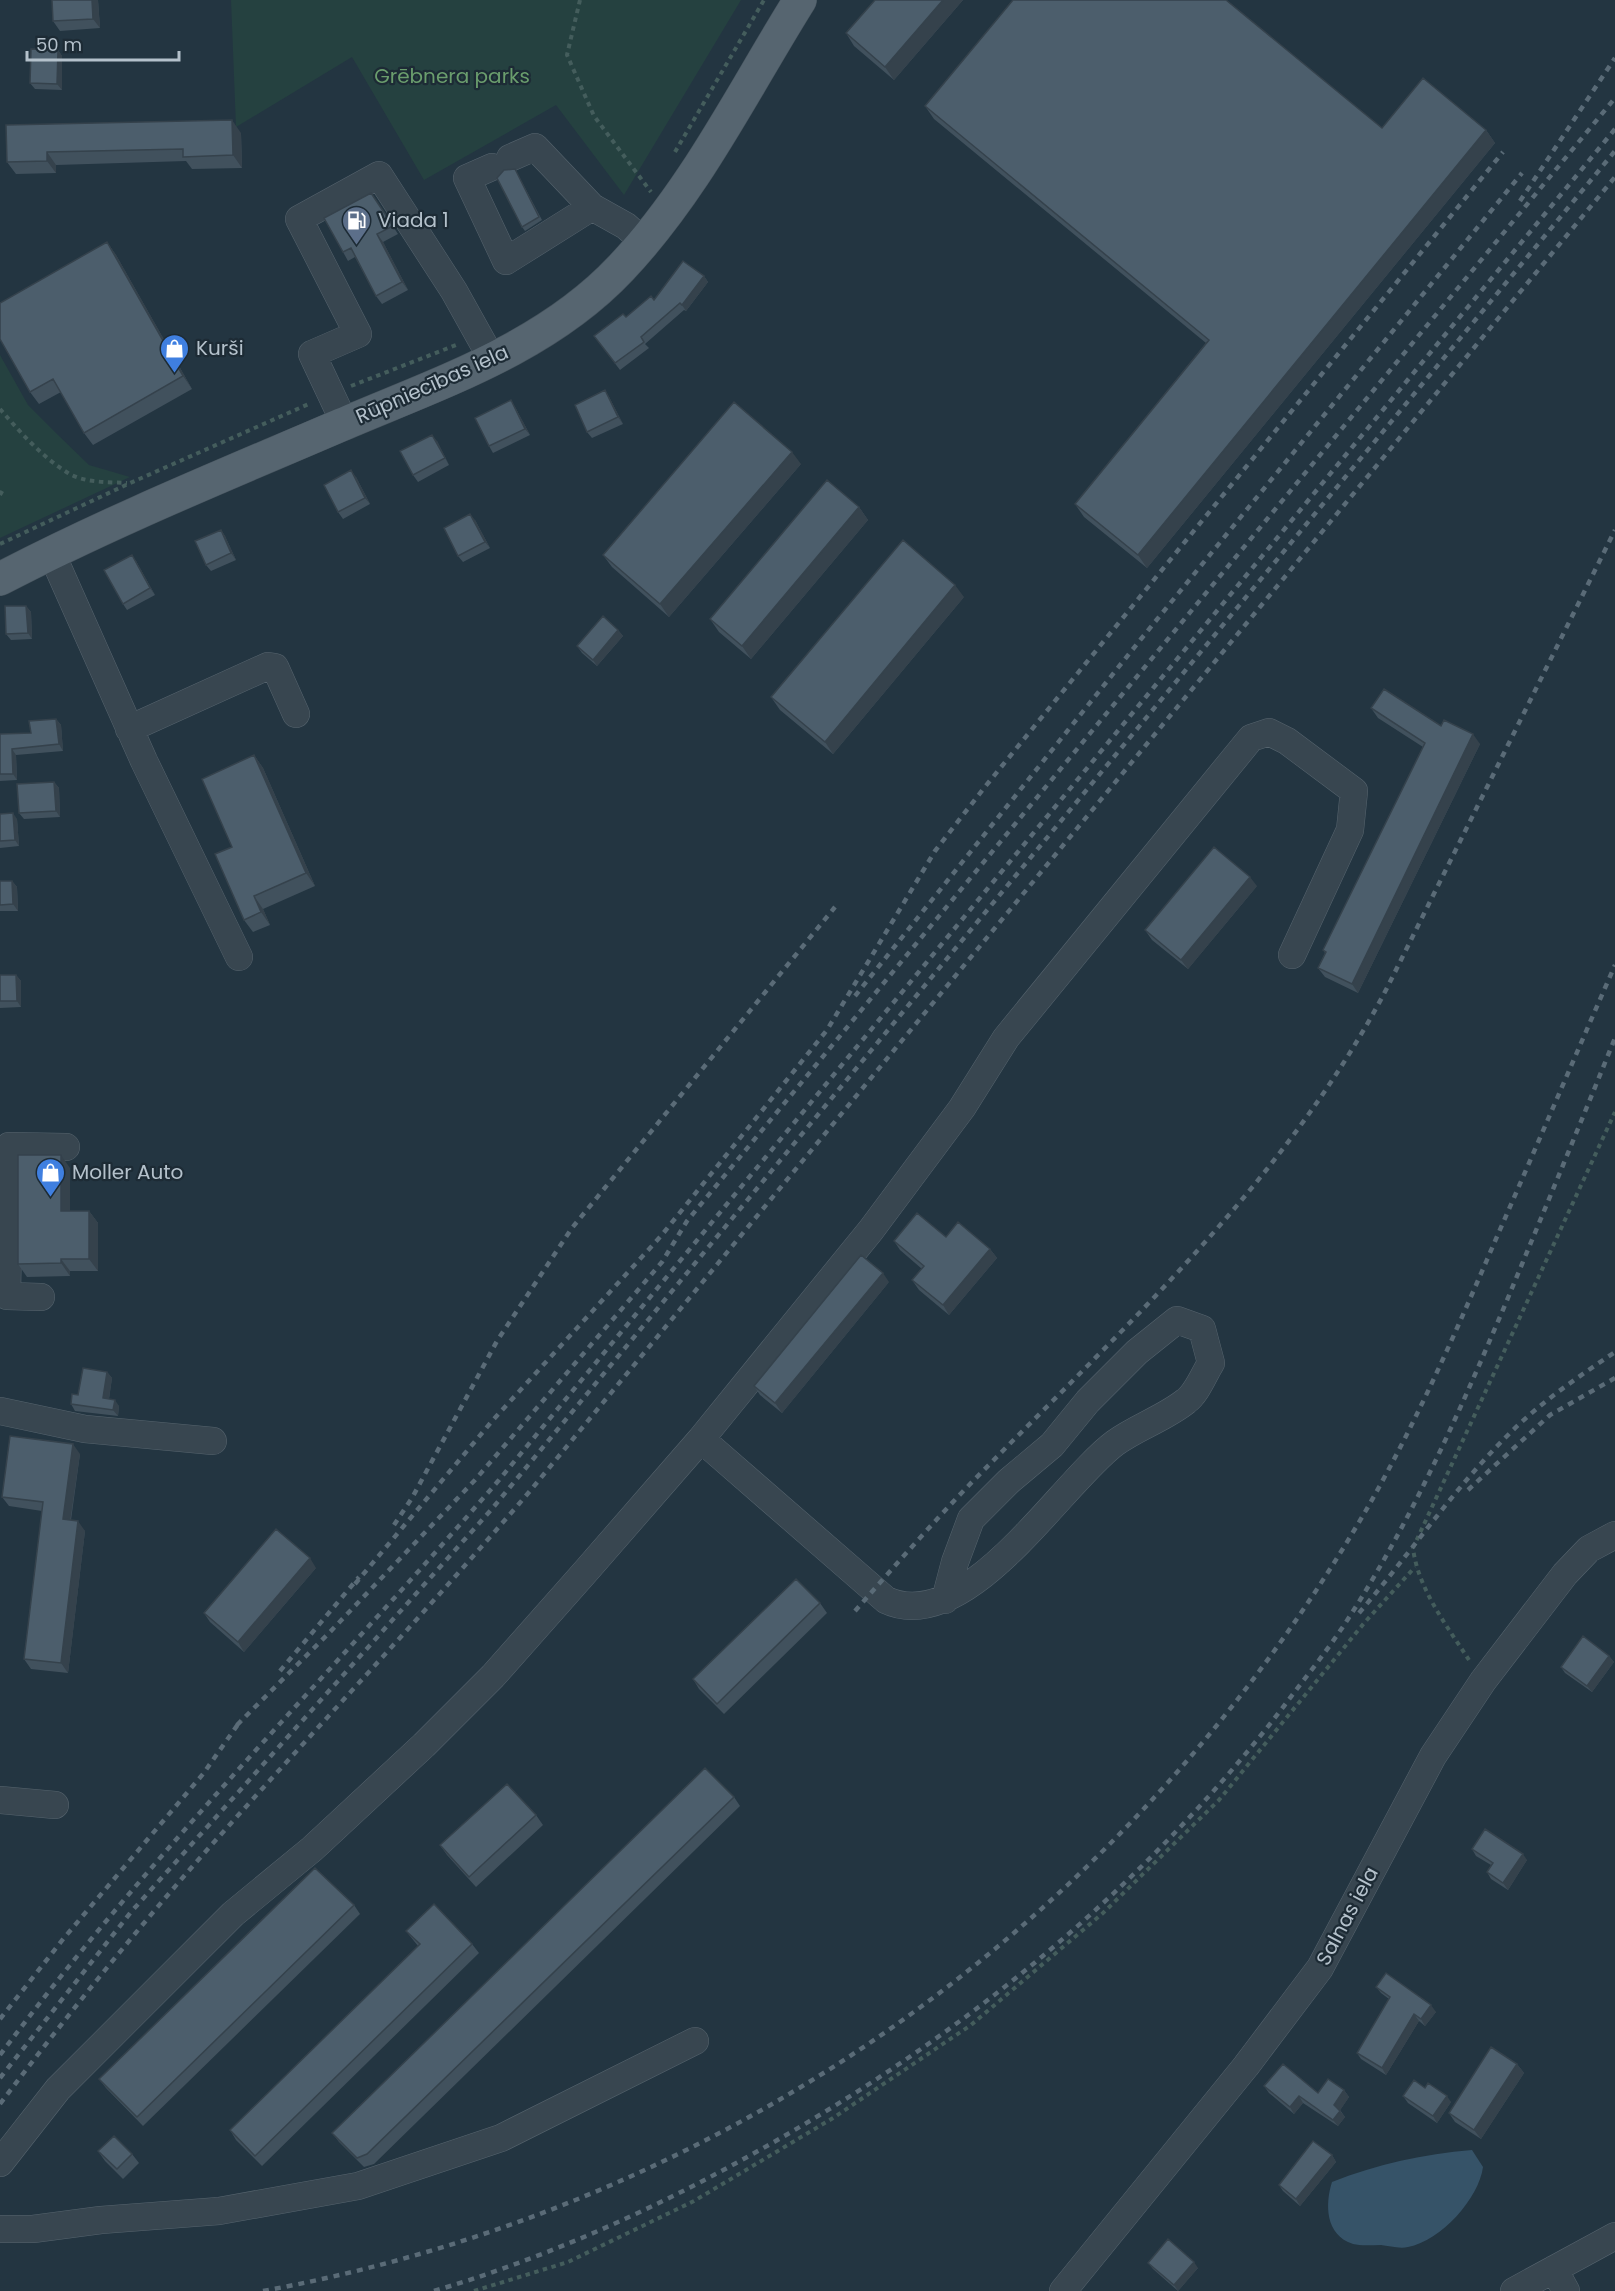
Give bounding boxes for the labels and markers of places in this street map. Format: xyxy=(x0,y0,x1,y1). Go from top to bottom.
fuel station icon: Viada 1 xyxy=(341,204,373,246)
place label: Viada 1 xyxy=(378,206,449,234)
shop icon: Kurši xyxy=(159,332,191,374)
place label: Kurši xyxy=(196,334,244,362)
shop icon: Moller Auto xyxy=(35,1156,67,1198)
place label: Moller Auto xyxy=(72,1158,183,1186)

